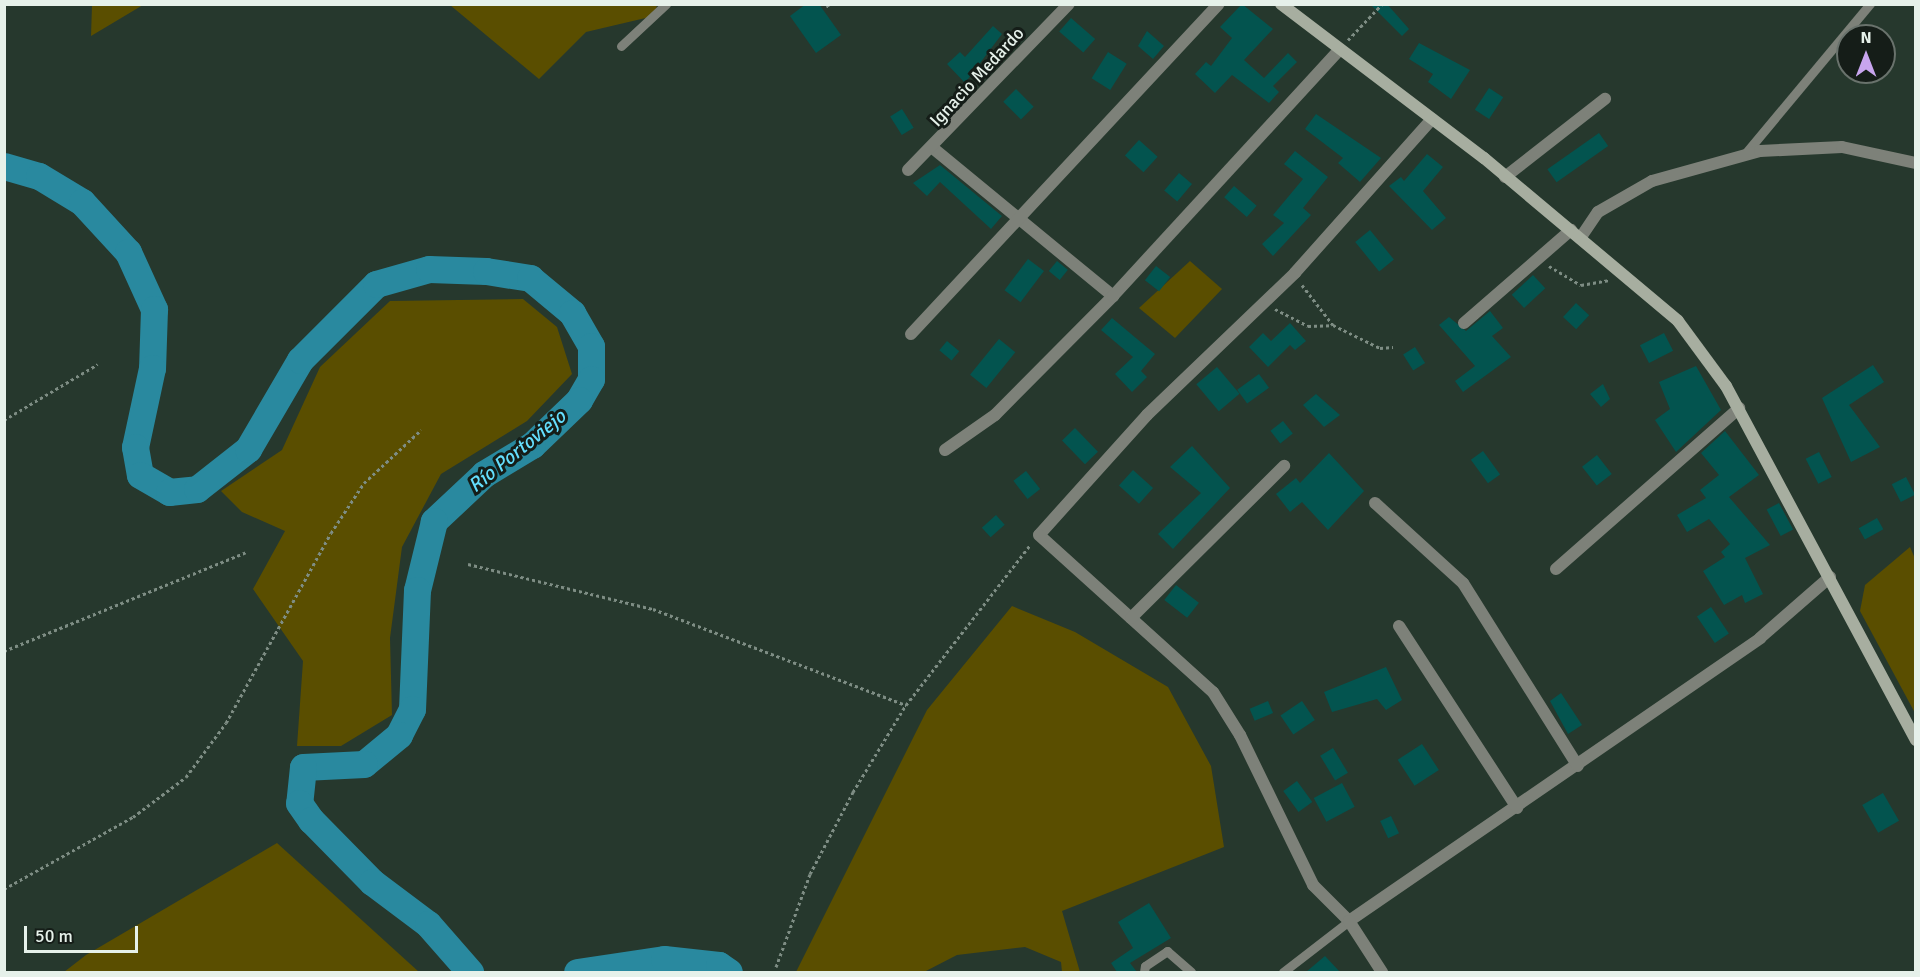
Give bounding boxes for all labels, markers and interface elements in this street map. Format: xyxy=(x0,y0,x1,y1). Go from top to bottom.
street label: Ignacio Medardo xyxy=(925,23,1029,131)
north arrow xyxy=(1836,24,1896,84)
text: N xyxy=(1860,28,1872,48)
water label: Río Portoviejo xyxy=(463,404,571,498)
scale bar xyxy=(27,914,141,952)
text: 50 m xyxy=(35,925,73,947)

